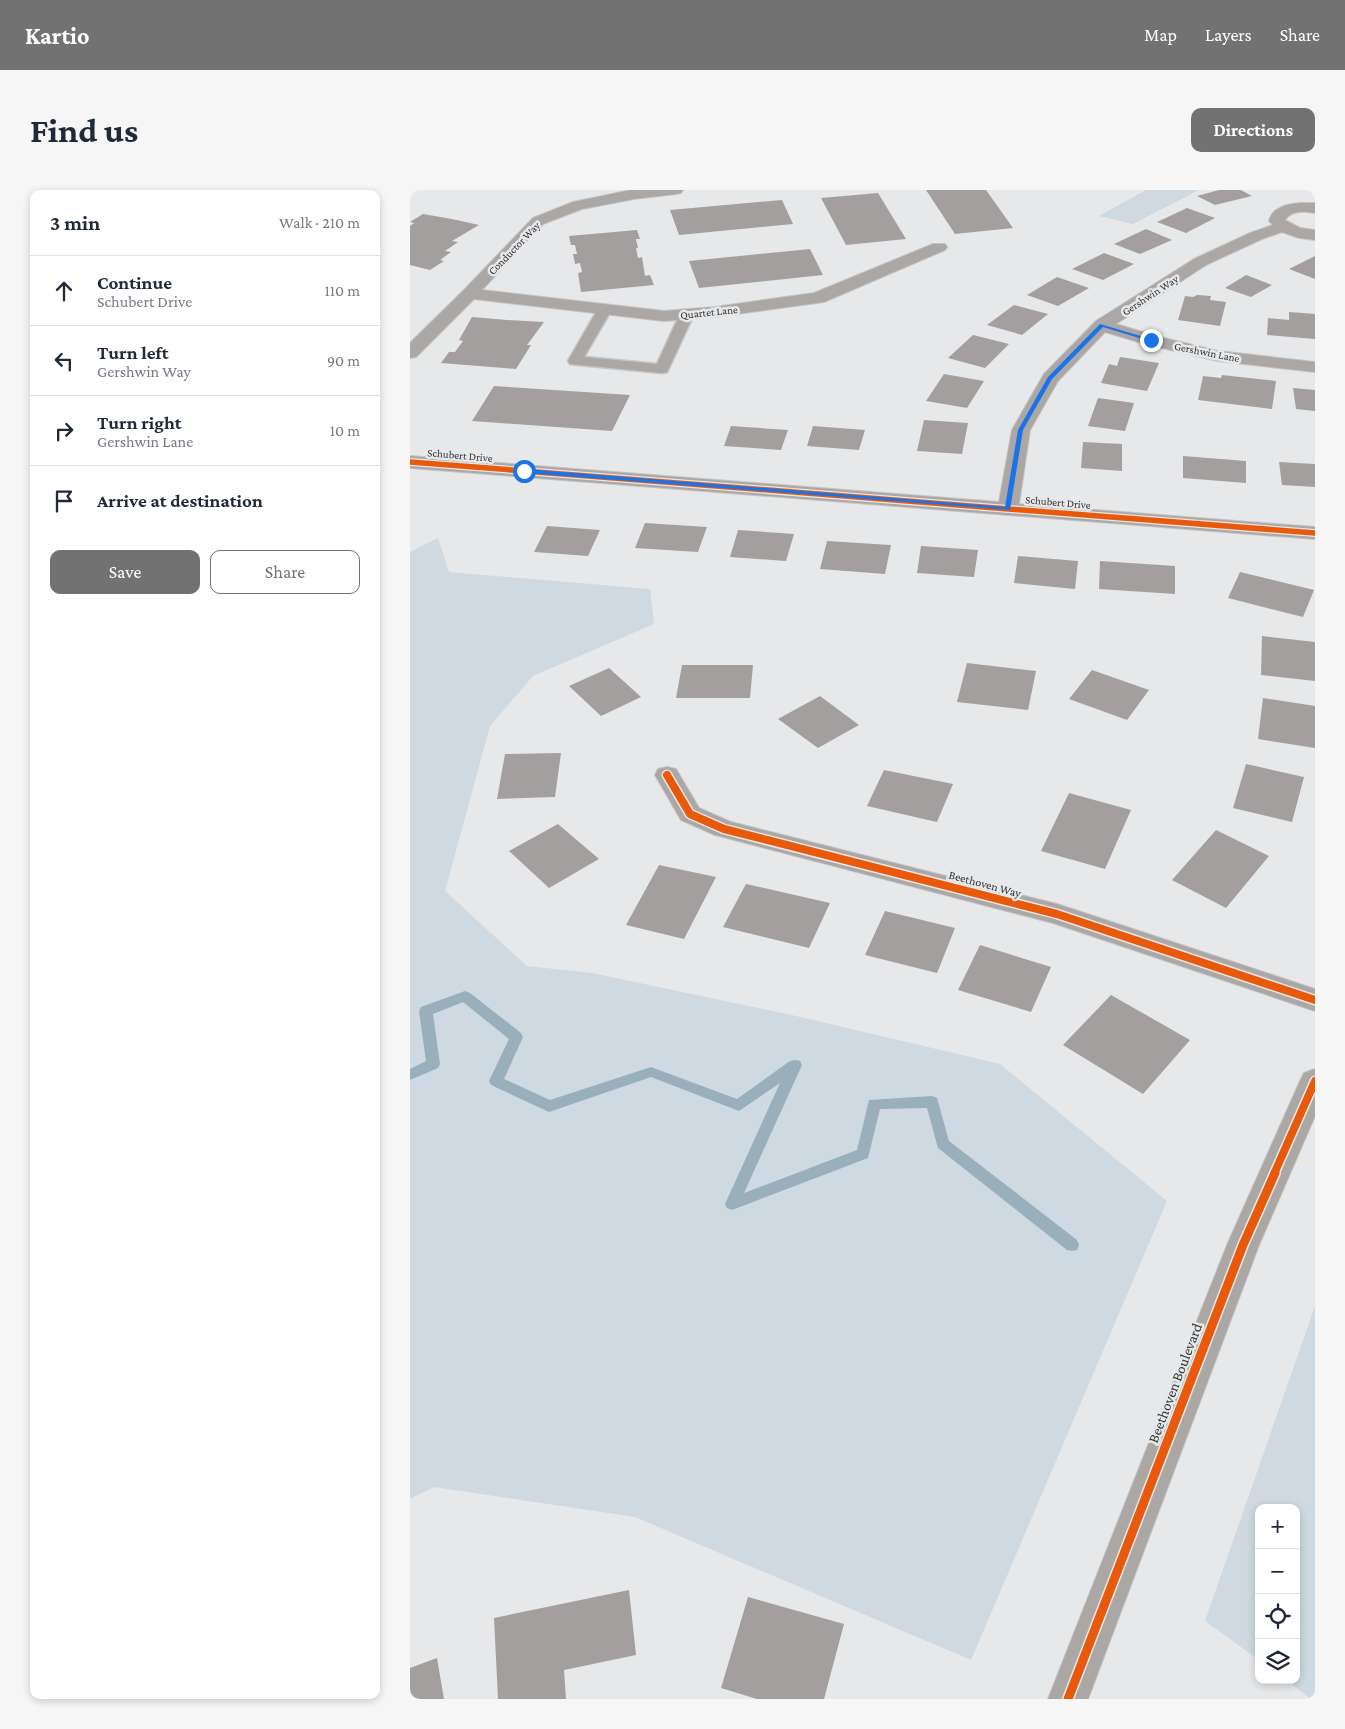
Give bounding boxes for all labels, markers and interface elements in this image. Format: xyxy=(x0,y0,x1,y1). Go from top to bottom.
text: Kartio xyxy=(25,22,90,49)
text: Map xyxy=(1144,25,1177,45)
text: Layers xyxy=(1205,25,1252,45)
text: Share xyxy=(1280,25,1320,45)
button: Directions xyxy=(1191,108,1315,152)
text: Find us xyxy=(30,111,138,150)
text: 3 min xyxy=(50,211,100,235)
text: Walk · 210 m xyxy=(279,214,360,231)
street label: Conductor Way xyxy=(486,218,544,278)
text: Continue xyxy=(97,272,172,293)
street label: Gershwin Way xyxy=(1120,272,1182,318)
icon: ahead xyxy=(50,277,78,305)
text: 110 m xyxy=(324,282,360,299)
text: Schubert Drive xyxy=(97,293,192,310)
street label: Quartet Lane xyxy=(680,303,738,321)
route end xyxy=(1140,329,1163,352)
street label: Gershwin Lane xyxy=(1173,340,1241,364)
text: Turn left xyxy=(97,342,169,363)
icon: left xyxy=(50,347,78,375)
text: 90 m xyxy=(327,352,360,369)
text: Gershwin Way xyxy=(97,363,191,380)
text: Turn right xyxy=(97,412,182,433)
icon: right xyxy=(50,417,78,445)
text: 10 m xyxy=(330,422,360,439)
text: Gershwin Lane xyxy=(97,433,193,450)
street label: Schubert Drive xyxy=(427,446,493,464)
route start xyxy=(513,460,536,483)
icon: arrive xyxy=(50,487,78,515)
text: Arrive at destination xyxy=(97,490,263,511)
street label: Schubert Drive xyxy=(1025,493,1091,511)
button: Save xyxy=(50,550,200,594)
button: Share xyxy=(210,550,360,594)
street label: Beethoven Way xyxy=(947,868,1023,901)
street label: Beethoven Boulevard xyxy=(1145,1321,1205,1445)
map controls xyxy=(1255,1504,1300,1684)
button: + xyxy=(1255,1504,1300,1549)
button: − xyxy=(1255,1549,1300,1594)
button: locate xyxy=(1255,1594,1300,1639)
button: layers xyxy=(1255,1639,1300,1684)

